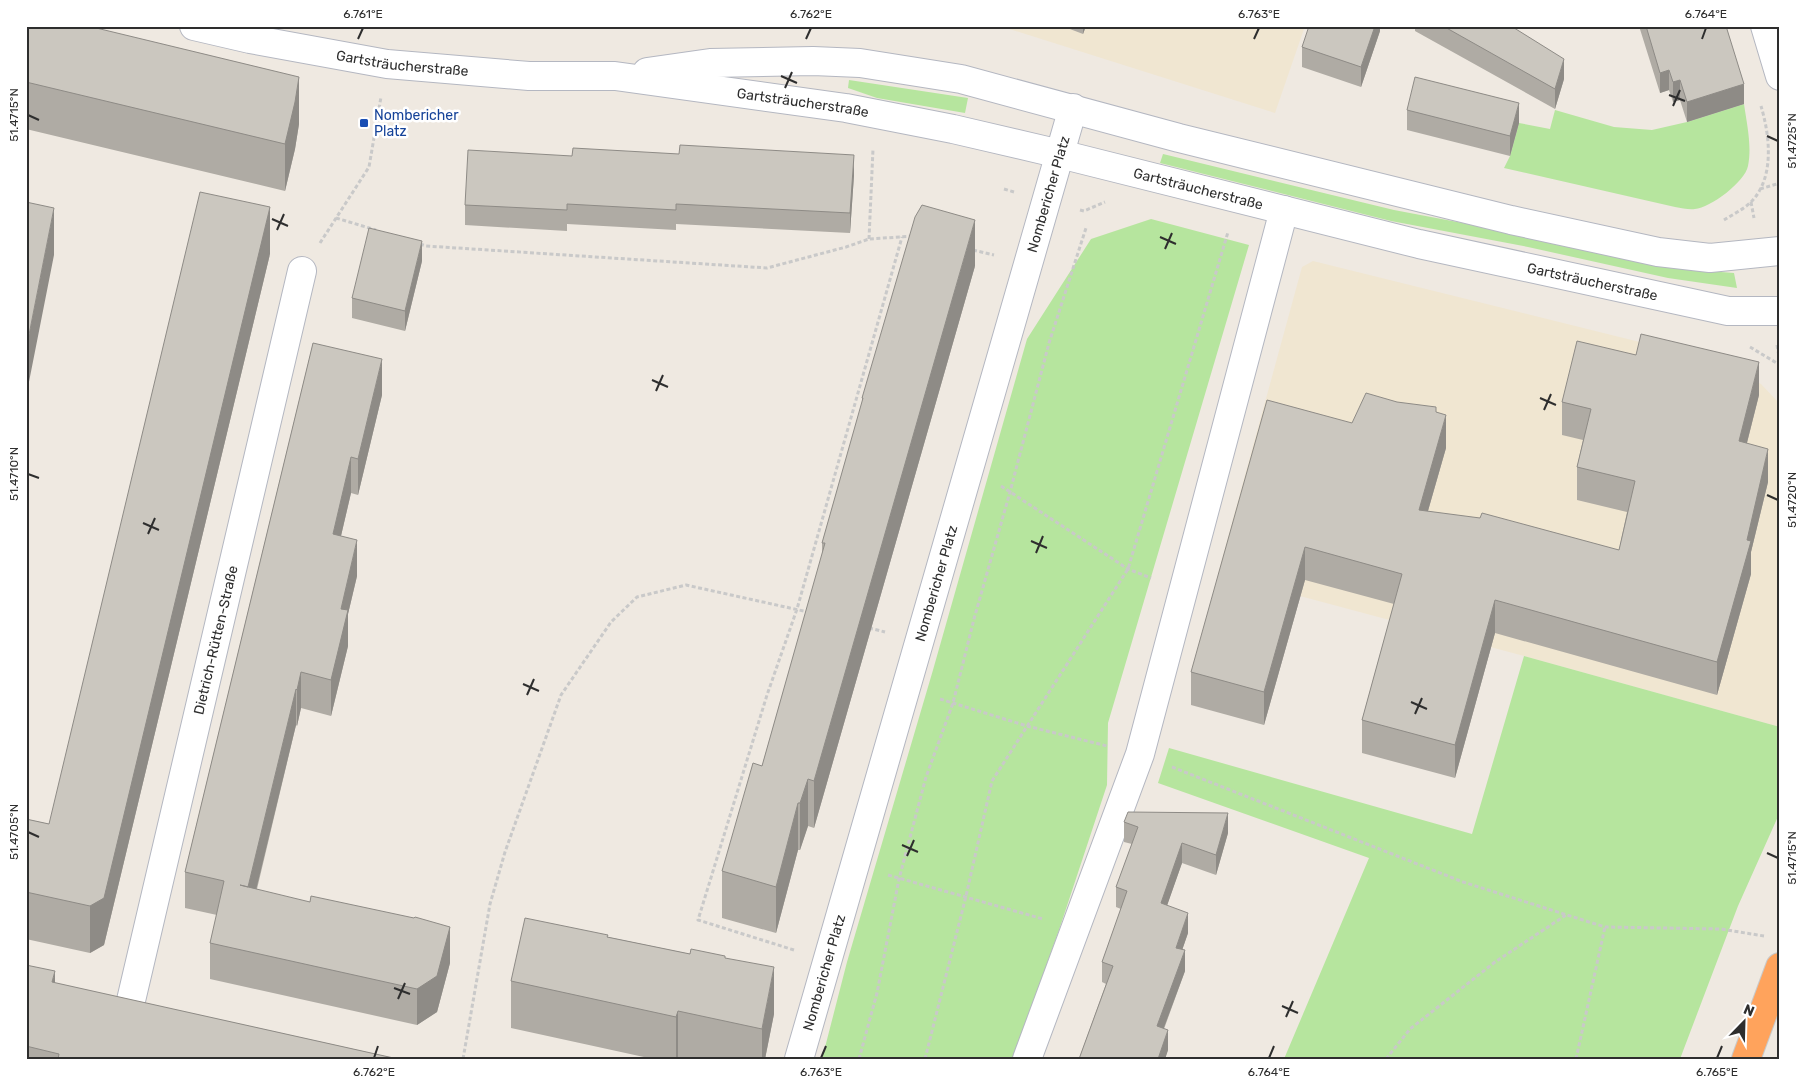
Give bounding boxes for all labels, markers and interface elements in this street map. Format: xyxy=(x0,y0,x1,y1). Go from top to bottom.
text: 6.761°E xyxy=(343,7,383,21)
text: 6.762°E xyxy=(790,7,832,21)
text: 6.763°E xyxy=(1238,7,1280,21)
text: 6.764°E xyxy=(1685,7,1727,21)
street label: Gartsträucherstraße xyxy=(335,47,469,80)
street label: Gartsträucherstraße xyxy=(736,85,870,121)
text: 51.4715°N xyxy=(7,88,21,142)
place label: Nombericher Platz xyxy=(374,107,459,140)
text: 51.4725°N xyxy=(1785,113,1799,169)
marker: Nombericher Platz xyxy=(358,117,370,129)
street label: Nombericher Platz xyxy=(1024,134,1073,255)
street label: Gartsträucherstraße xyxy=(1132,165,1265,214)
street label: Gartsträucherstraße xyxy=(1525,260,1659,305)
text: 51.4710°N xyxy=(7,447,21,501)
text: 51.4720°N xyxy=(1785,472,1799,528)
street label: Nombericher Platz xyxy=(912,523,961,644)
street label: Dietrich-Rütten-Straße xyxy=(190,564,242,716)
text: 51.4705°N xyxy=(7,804,21,860)
text: 51.4715°N xyxy=(1785,831,1799,885)
street label: Nombericher Platz xyxy=(800,912,849,1033)
north arrow xyxy=(1718,998,1768,1048)
text: N xyxy=(1741,1001,1757,1020)
text: 6.762°E xyxy=(353,1065,395,1079)
text: 6.763°E xyxy=(800,1065,842,1079)
text: 6.764°E xyxy=(1248,1065,1290,1079)
text: 6.765°E xyxy=(1696,1065,1738,1079)

